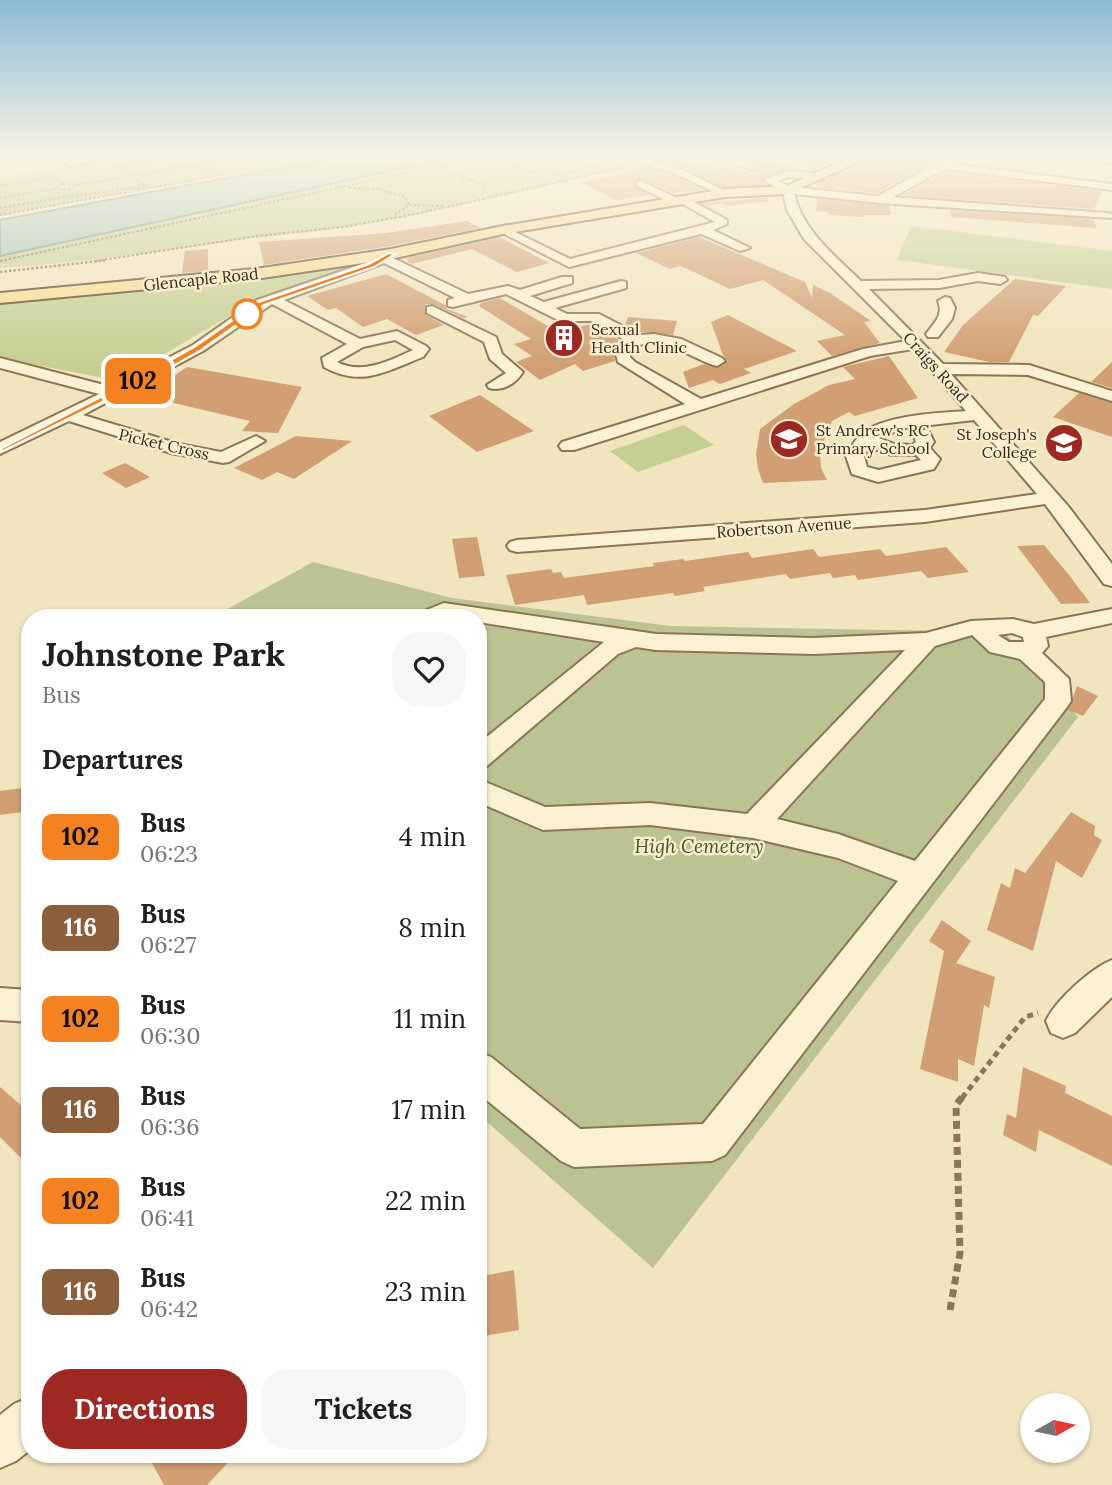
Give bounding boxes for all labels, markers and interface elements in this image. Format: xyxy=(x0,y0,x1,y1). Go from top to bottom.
street label: Glencaple Road xyxy=(142,263,260,295)
unlabelled marker xyxy=(232,299,262,329)
building icon: Sexual Health Clinic xyxy=(543,317,585,359)
place label: Sexual Health Clinic xyxy=(591,319,687,357)
street label: Craigs Road xyxy=(899,327,973,407)
line badge: 102 xyxy=(98,358,178,404)
text: 102 xyxy=(119,365,157,396)
school or university icon: St Andrew's RC Primary School xyxy=(768,418,810,460)
place label: St Andrew's RC Primary School xyxy=(816,420,930,458)
school or university icon: St Joseph's College xyxy=(1043,422,1085,464)
street label: Picket Cross xyxy=(117,424,211,464)
place label: St Joseph's College xyxy=(957,424,1037,462)
street label: Robertson Avenue xyxy=(716,512,853,542)
button: heart xyxy=(392,632,466,706)
text: Johnstone Park xyxy=(42,633,285,675)
text: Bus xyxy=(42,680,81,709)
text: Departures xyxy=(42,743,183,776)
text: Bus xyxy=(140,806,186,839)
text: 4 min xyxy=(399,820,466,853)
text: 102 xyxy=(62,821,99,852)
park label: High Cemetery xyxy=(635,834,763,858)
text: 06:23 xyxy=(140,839,198,868)
text: Bus xyxy=(140,897,186,930)
text: 8 min xyxy=(398,911,466,944)
text: 116 xyxy=(64,912,97,943)
text: 06:27 xyxy=(140,930,196,959)
text: Bus xyxy=(140,988,186,1021)
text: 11 min xyxy=(394,1002,466,1035)
text: 102 xyxy=(62,1003,99,1034)
text: 06:30 xyxy=(140,1021,200,1050)
text: Bus xyxy=(140,1079,186,1112)
text: 17 min xyxy=(391,1093,466,1126)
text: 116 xyxy=(64,1094,97,1125)
text: 06:36 xyxy=(140,1112,199,1141)
text: Bus xyxy=(140,1170,186,1203)
text: 22 min xyxy=(385,1184,466,1217)
text: 102 xyxy=(62,1185,99,1216)
text: 06:41 xyxy=(140,1203,194,1232)
text: Bus xyxy=(140,1261,186,1294)
text: 23 min xyxy=(385,1275,466,1308)
text: 116 xyxy=(64,1276,97,1307)
text: 06:42 xyxy=(140,1294,198,1323)
button: Directions xyxy=(42,1369,247,1449)
button: Tickets xyxy=(261,1369,466,1449)
north arrow xyxy=(1020,1393,1090,1463)
map controls xyxy=(1020,1393,1090,1463)

